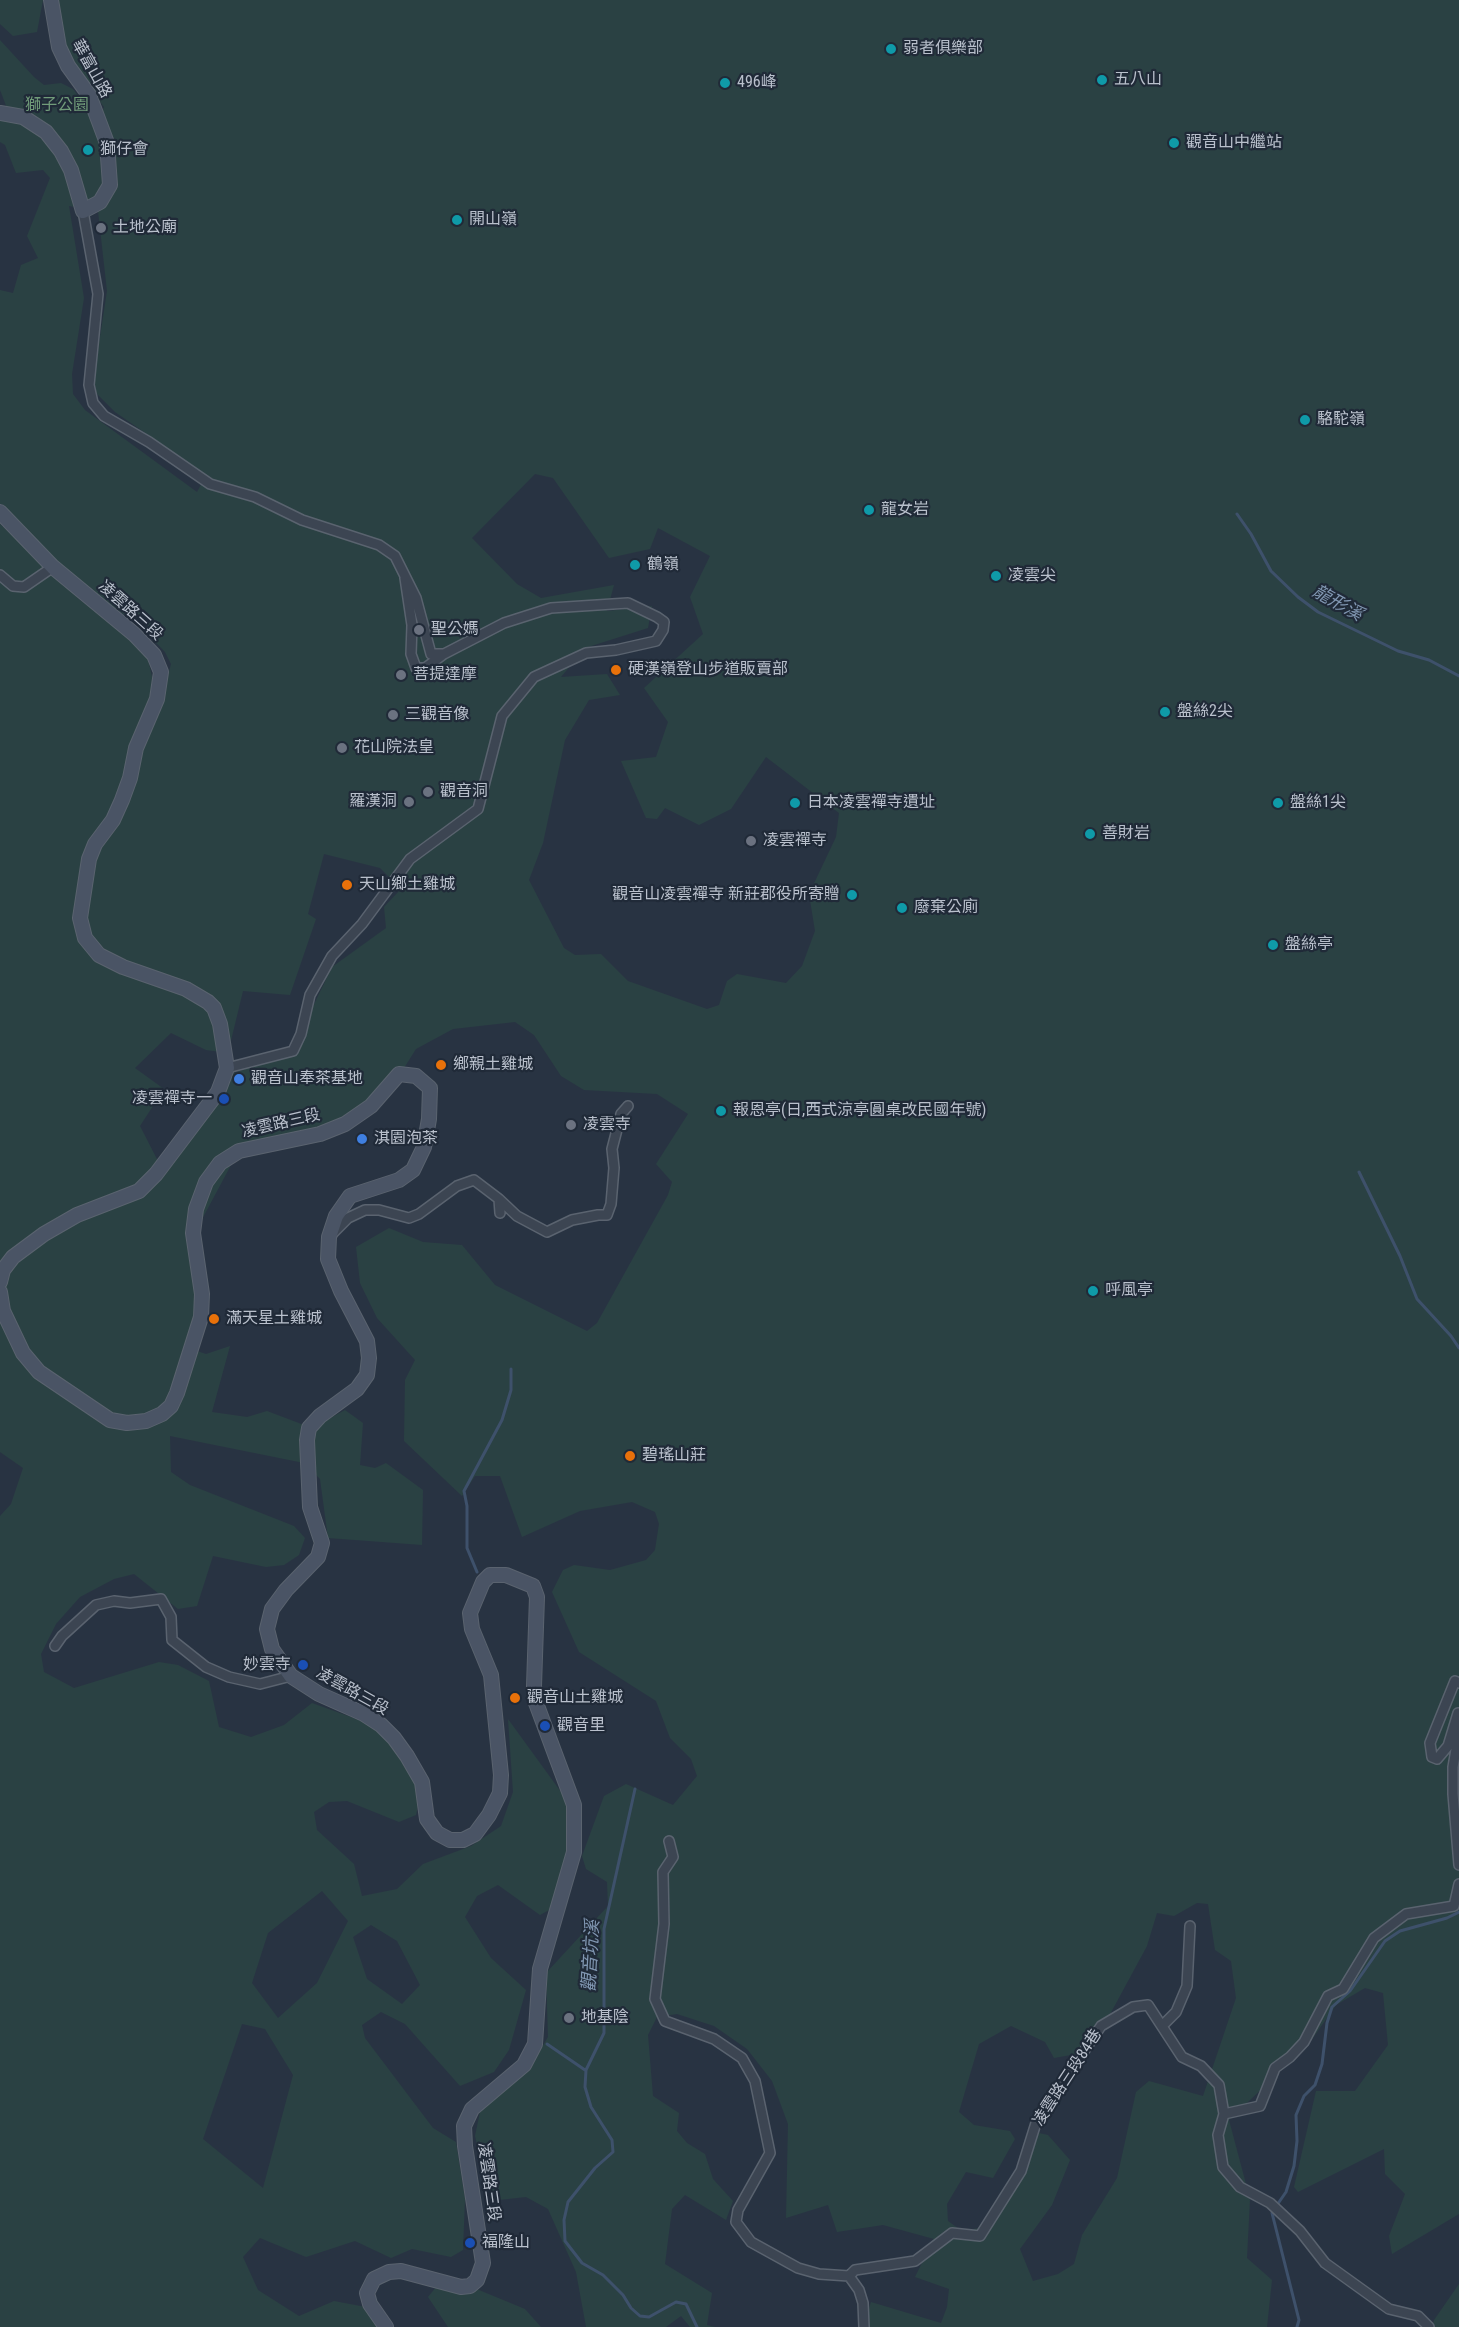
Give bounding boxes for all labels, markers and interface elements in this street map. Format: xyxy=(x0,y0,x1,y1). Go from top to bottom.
street label: 華富山路 xyxy=(67,36,115,102)
place label: 弱者俱樂部 xyxy=(903,39,983,59)
marker: 弱者俱樂部 xyxy=(884,42,898,56)
place label: 五八山 xyxy=(1114,70,1162,90)
place label: 496峰 xyxy=(737,73,777,93)
marker: 五八山 xyxy=(1095,73,1109,87)
marker: 496峰 xyxy=(718,76,732,90)
park label: 獅子公園 xyxy=(25,96,89,116)
place label: 觀音山中繼站 xyxy=(1186,133,1282,153)
marker: 觀音山中繼站 xyxy=(1167,136,1181,150)
place label: 獅仔會 xyxy=(100,140,148,160)
marker: 獅仔會 xyxy=(81,143,95,157)
place label: 開山嶺 xyxy=(469,210,517,230)
marker: 開山嶺 xyxy=(450,213,464,227)
place label: 土地公廟 xyxy=(113,218,177,238)
marker: 土地公廟 xyxy=(94,221,108,235)
place label: 駱駝嶺 xyxy=(1317,410,1365,430)
marker: 駱駝嶺 xyxy=(1298,413,1312,427)
place label: 龍女岩 xyxy=(881,500,929,520)
marker: 龍女岩 xyxy=(862,503,876,517)
place label: 鶴嶺 xyxy=(647,555,679,575)
marker: 鶴嶺 xyxy=(628,558,642,572)
place label: 凌雲尖 xyxy=(1008,566,1056,586)
marker: 凌雲尖 xyxy=(989,569,1003,583)
street label: 凌雲路三段 xyxy=(94,577,166,645)
water label: 龍形溪 xyxy=(1308,581,1366,627)
place label: 聖公媽 xyxy=(431,620,479,640)
marker: 聖公媽 xyxy=(412,623,426,637)
place label: 硬漢嶺登山步道販賣部 xyxy=(628,660,788,680)
marker: 硬漢嶺登山步道販賣部 xyxy=(609,663,623,677)
place label: 菩提達摩 xyxy=(413,665,477,685)
marker: 菩提達摩 xyxy=(394,668,408,682)
place label: 盤絲2尖 xyxy=(1177,702,1233,722)
place label: 三觀音像 xyxy=(405,705,469,725)
marker: 盤絲2尖 xyxy=(1158,705,1172,719)
marker: 三觀音像 xyxy=(386,708,400,722)
place label: 花山院法皇 xyxy=(354,738,434,758)
marker: 花山院法皇 xyxy=(335,741,349,755)
place label: 觀音洞 xyxy=(440,782,488,802)
marker: 觀音洞 xyxy=(421,785,435,799)
place label: 羅漢洞 xyxy=(349,792,397,812)
place label: 日本凌雲禪寺遺址 xyxy=(807,793,935,813)
place label: 盤絲1尖 xyxy=(1290,793,1346,813)
marker: 羅漢洞 xyxy=(402,795,416,809)
marker: 日本凌雲禪寺遺址 xyxy=(788,796,802,810)
marker: 盤絲1尖 xyxy=(1271,796,1285,810)
place label: 善財岩 xyxy=(1102,824,1150,844)
marker: 善財岩 xyxy=(1083,827,1097,841)
place label: 凌雲禪寺 xyxy=(763,831,827,851)
marker: 凌雲禪寺 xyxy=(744,834,758,848)
place label: 天山鄉土雞城 xyxy=(359,875,455,895)
marker: 天山鄉土雞城 xyxy=(340,878,354,892)
place label: 觀音山凌雲禪寺 新莊郡役所寄贈 xyxy=(612,885,840,905)
marker: 觀音山凌雲禪寺 新莊郡役所寄贈 xyxy=(845,888,859,902)
place label: 廢棄公廁 xyxy=(914,898,978,918)
marker: 廢棄公廁 xyxy=(895,901,909,915)
place label: 盤絲亭 xyxy=(1285,935,1333,955)
marker: 盤絲亭 xyxy=(1266,938,1280,952)
place label: 鄉親土雞城 xyxy=(453,1055,533,1075)
marker: 鄉親土雞城 xyxy=(434,1058,448,1072)
place label: 觀音山奉茶基地 xyxy=(251,1069,363,1089)
marker: 觀音山奉茶基地 xyxy=(232,1072,246,1086)
place label: 凌雲禪寺一 xyxy=(132,1089,212,1109)
marker: 凌雲禪寺一 xyxy=(217,1092,231,1106)
place label: 報恩亭(日,西式涼亭圓桌改民國年號) xyxy=(733,1101,986,1121)
marker: 報恩亭(日,西式涼亭圓桌改民國年號) xyxy=(714,1104,728,1118)
street label: 凌雲路三段 xyxy=(240,1106,322,1142)
place label: 凌雲寺 xyxy=(583,1115,631,1135)
marker: 凌雲寺 xyxy=(564,1118,578,1132)
place label: 淇園泡茶 xyxy=(374,1129,438,1149)
marker: 淇園泡茶 xyxy=(355,1132,369,1146)
place label: 呼風亭 xyxy=(1105,1281,1153,1301)
marker: 呼風亭 xyxy=(1086,1284,1100,1298)
place label: 滿天星土雞城 xyxy=(226,1309,322,1329)
marker: 滿天星土雞城 xyxy=(207,1312,221,1326)
place label: 碧瑤山莊 xyxy=(642,1446,706,1466)
marker: 碧瑤山莊 xyxy=(623,1449,637,1463)
place label: 妙雲寺 xyxy=(243,1655,291,1675)
marker: 妙雲寺 xyxy=(296,1658,310,1672)
street label: 凌雲路三段 xyxy=(312,1664,392,1720)
place label: 觀音山土雞城 xyxy=(527,1688,623,1708)
marker: 觀音山土雞城 xyxy=(508,1691,522,1705)
place label: 觀音里 xyxy=(557,1716,605,1736)
marker: 觀音里 xyxy=(538,1719,552,1733)
water label: 觀音坑溪 xyxy=(579,1919,605,1993)
place label: 地基陰 xyxy=(581,2008,629,2028)
marker: 地基陰 xyxy=(562,2011,576,2025)
street label: 凌雲路三段84巷 xyxy=(1030,2026,1106,2130)
street label: 凌雲路三段 xyxy=(473,2141,503,2223)
place label: 福隆山 xyxy=(482,2233,530,2253)
marker: 福隆山 xyxy=(463,2236,477,2250)

